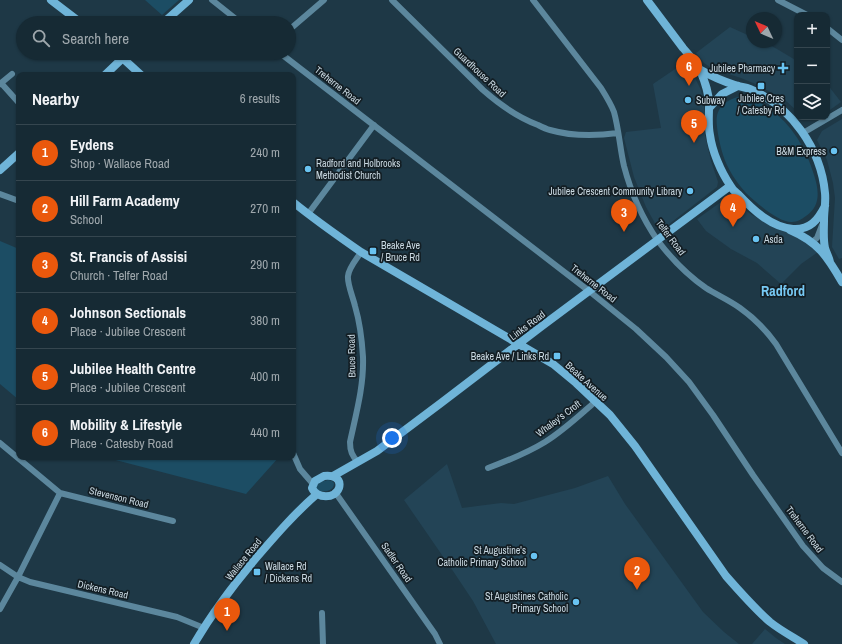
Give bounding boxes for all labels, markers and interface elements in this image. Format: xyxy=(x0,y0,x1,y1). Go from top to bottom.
north arrow xyxy=(746,12,782,48)
map controls xyxy=(794,12,830,120)
button: + xyxy=(794,12,830,48)
search box xyxy=(16,16,296,60)
icon: search xyxy=(30,27,52,49)
text: Search here xyxy=(62,28,129,49)
street label: Guardhouse Road xyxy=(451,45,509,100)
button: − xyxy=(794,48,830,84)
pin: 6 xyxy=(676,53,702,86)
place label: Jubilee Pharmacy xyxy=(709,62,776,75)
street label: Treherne Road xyxy=(312,63,363,107)
marker: Jubilee Pharmacy xyxy=(778,63,788,73)
marker: Jubilee Cres / Catesby Rd xyxy=(756,81,766,91)
button: layers xyxy=(794,84,830,120)
text: Nearby xyxy=(32,87,79,110)
text: 6 results xyxy=(240,90,280,107)
place label: Jubilee Cres / Catesby Rd xyxy=(737,92,785,117)
place label: Subway xyxy=(696,94,726,107)
marker: Subway xyxy=(683,95,693,105)
pin: 5 xyxy=(681,110,707,143)
text: Eydens xyxy=(70,134,114,155)
text: 1 xyxy=(42,144,48,161)
text: 240 m xyxy=(250,144,280,161)
place label: B&M Express xyxy=(776,145,826,158)
marker: B&M Express xyxy=(829,146,839,156)
text: Shop · Wallace Road xyxy=(70,155,170,172)
place label: Radford and Holbrooks Methodist Church xyxy=(316,157,400,182)
marker: Radford and Holbrooks Methodist Church xyxy=(303,164,313,174)
place label: Jubilee Crescent Community Library xyxy=(548,185,683,198)
marker: Jubilee Crescent Community Library xyxy=(685,186,695,196)
text: Hill Farm Academy xyxy=(70,190,180,211)
pin: 4 xyxy=(720,194,746,227)
pin: 3 xyxy=(611,199,637,232)
text: 2 xyxy=(42,200,48,217)
text: 270 m xyxy=(250,200,280,217)
text: School xyxy=(70,211,103,228)
street label: Telfer Road xyxy=(653,217,688,258)
place label: Asda xyxy=(763,233,783,246)
marker: Asda xyxy=(751,234,761,244)
place label: Beake Ave / Bruce Rd xyxy=(381,239,421,264)
text: St. Francis of Assisi xyxy=(70,246,187,267)
marker: Beake Ave / Bruce Rd xyxy=(368,246,378,256)
text: 3 xyxy=(42,256,48,273)
text: 290 m xyxy=(250,256,280,273)
street label: Treherne Road xyxy=(568,261,619,305)
text: Church · Telfer Road xyxy=(70,267,168,284)
district label: Radford xyxy=(761,282,805,300)
text: Johnson Sectionals xyxy=(70,302,186,323)
street label: Links Road xyxy=(507,308,548,343)
text: 4 xyxy=(42,312,48,329)
text: 380 m xyxy=(250,312,280,329)
text: Place · Jubilee Crescent xyxy=(70,323,186,340)
street label: Bruce Road xyxy=(345,334,358,378)
place label: Beake Ave / Links Rd xyxy=(471,350,549,363)
marker: Beake Ave / Links Rd xyxy=(552,351,562,361)
text: Jubilee Health Centre xyxy=(70,358,196,379)
street label: Beake Avenue xyxy=(563,359,611,404)
text: 5 xyxy=(42,368,48,385)
text: 400 m xyxy=(250,368,280,385)
text: Place · Jubilee Crescent xyxy=(70,379,186,396)
street label: Whaley's Croft xyxy=(533,397,584,440)
text: Mobility & Lifestyle xyxy=(70,414,182,435)
text: 6 xyxy=(42,424,48,441)
text: 440 m xyxy=(250,424,280,441)
your location xyxy=(382,428,402,448)
text: Place · Catesby Road xyxy=(70,435,173,452)
street label: Stevenson Road xyxy=(88,484,150,511)
street label: Treherne Road xyxy=(783,503,826,555)
street label: Wallace Road xyxy=(222,536,264,583)
street label: Sadler Road xyxy=(378,540,415,585)
place label: St Augustine's Catholic Primary School xyxy=(438,544,526,569)
marker: St Augustine's Catholic Primary School xyxy=(529,551,539,561)
pin: 2 xyxy=(624,557,650,590)
place label: Wallace Rd / Dickens Rd xyxy=(265,560,312,585)
marker: Wallace Rd / Dickens Rd xyxy=(252,567,262,577)
street label: Dickens Road xyxy=(76,577,129,602)
place label: St Augustines Catholic Primary School xyxy=(485,590,568,615)
marker: St Augustines Catholic Primary School xyxy=(571,597,581,607)
pin: 1 xyxy=(214,598,240,631)

